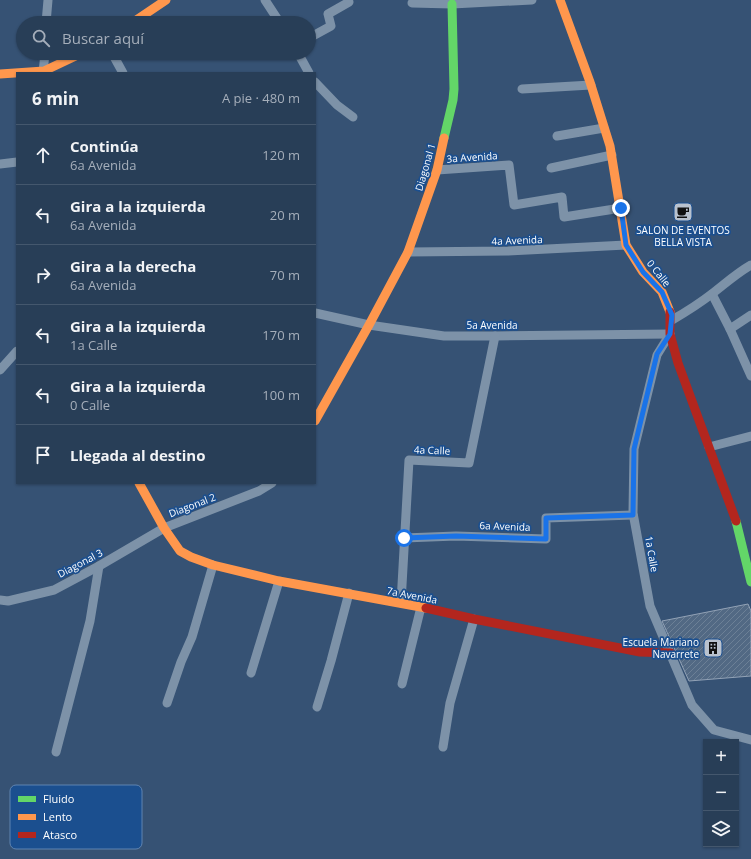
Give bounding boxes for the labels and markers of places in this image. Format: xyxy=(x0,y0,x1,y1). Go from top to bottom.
cafe icon: SALON DE EVENTOS BELLA VISTA xyxy=(672,201,694,223)
place label: SALON DE EVENTOS BELLA VISTA xyxy=(636,223,730,249)
place label: Escuela Mariano Navarrete xyxy=(623,635,699,661)
building icon: Escuela Mariano Navarrete xyxy=(702,637,724,659)

